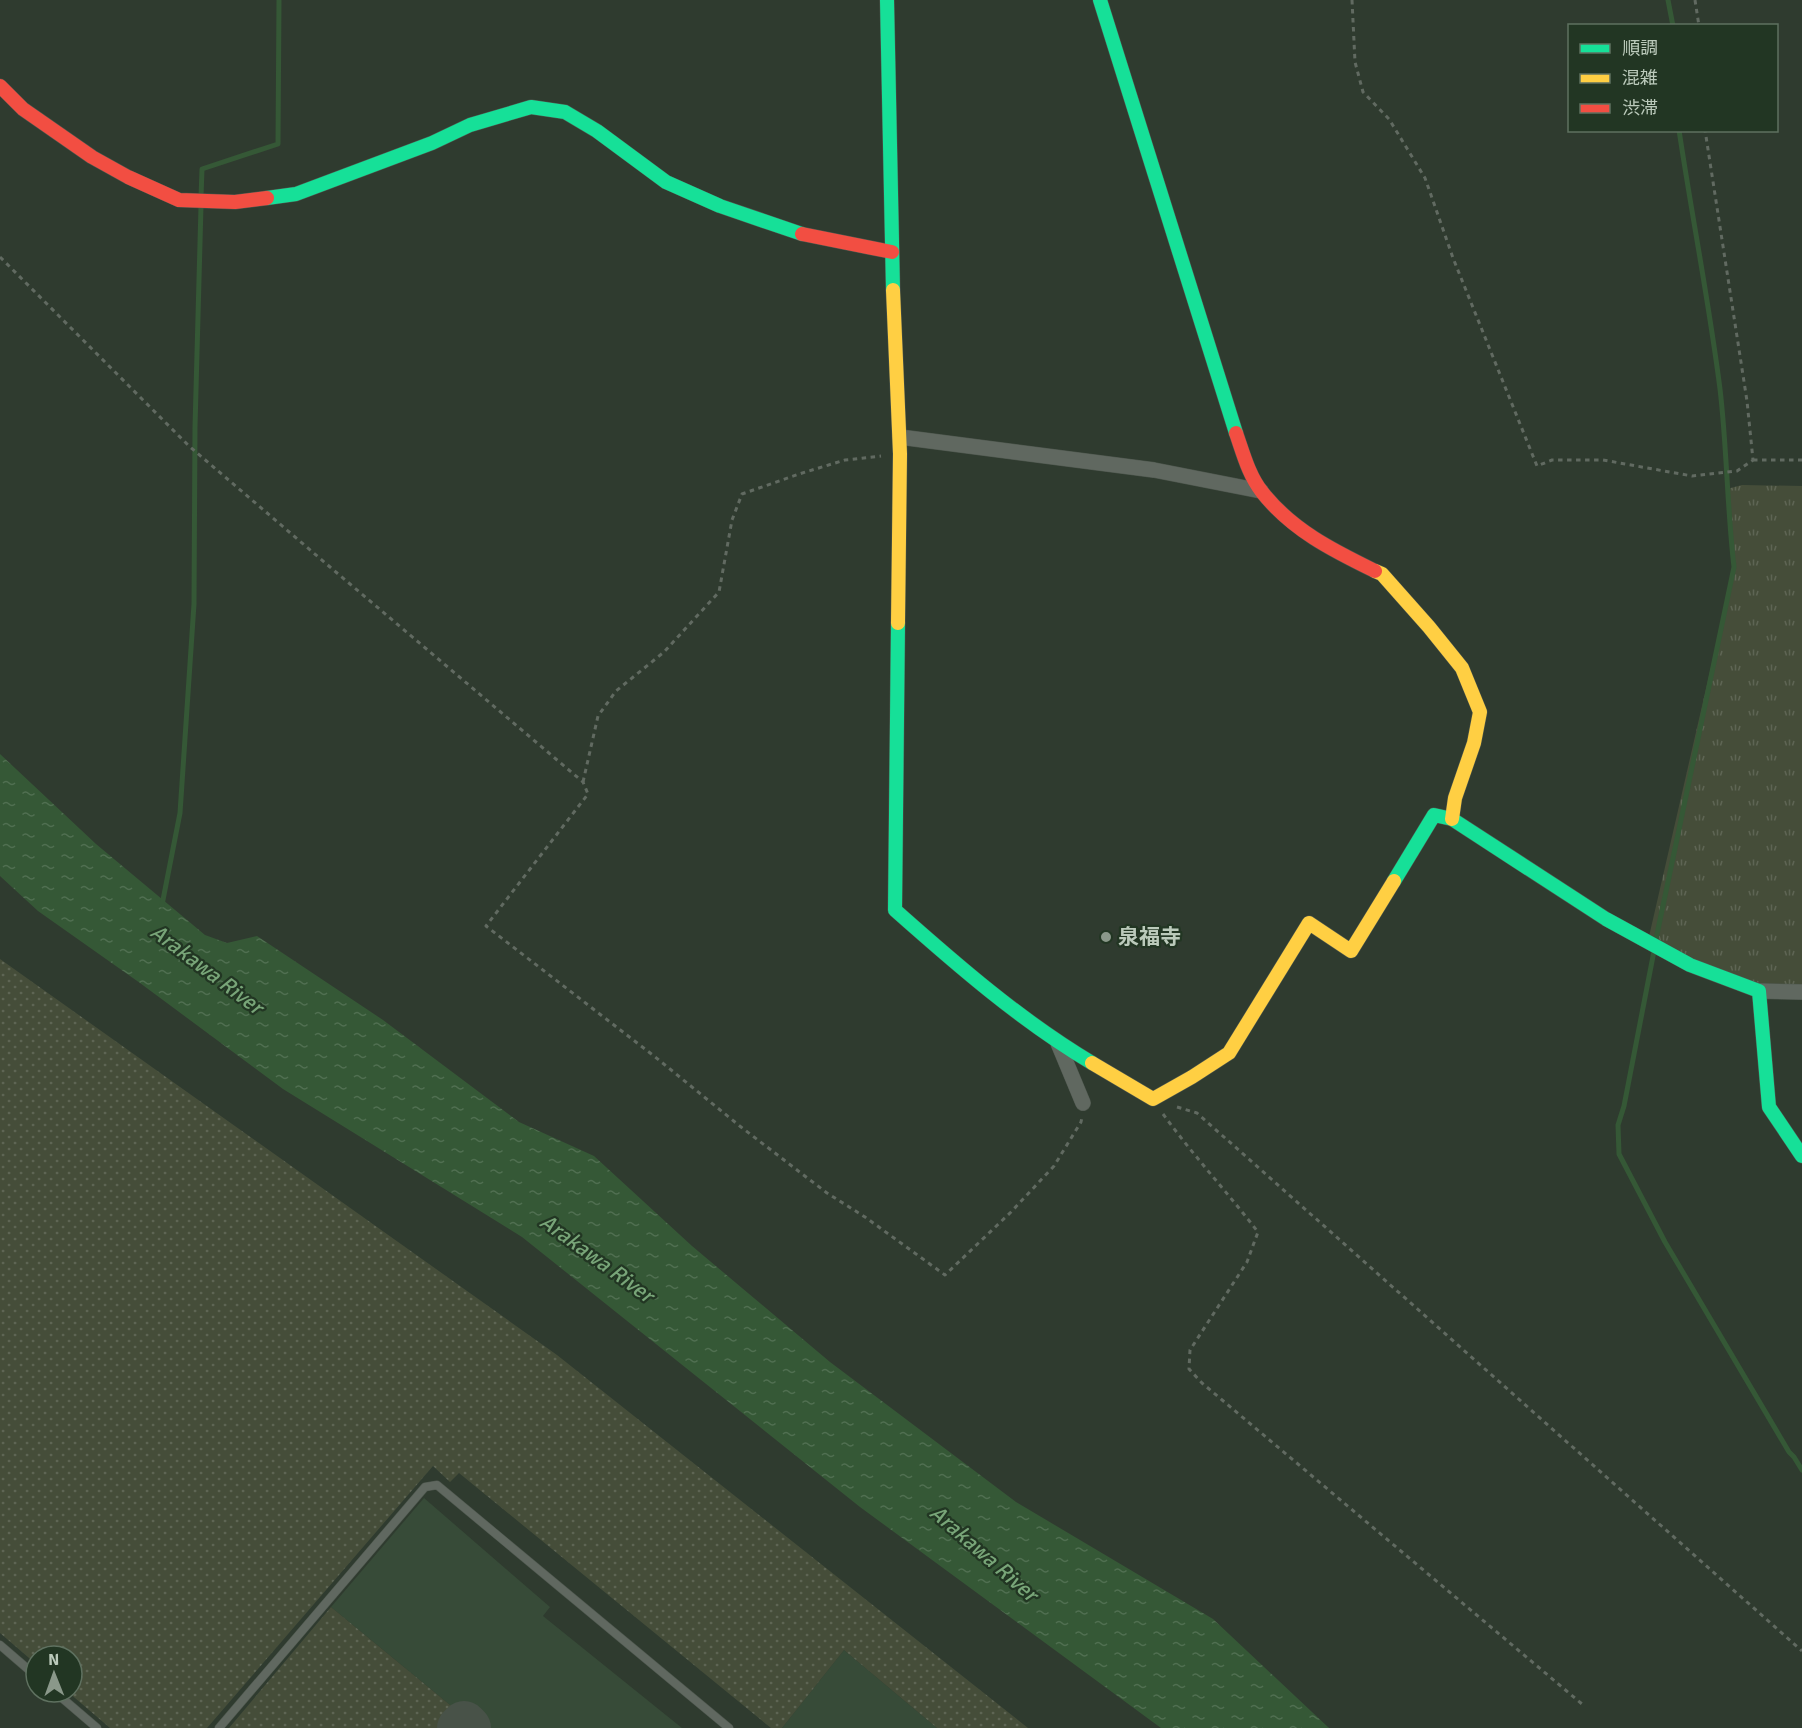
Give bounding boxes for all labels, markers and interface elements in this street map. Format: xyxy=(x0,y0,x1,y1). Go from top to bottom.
legend xyxy=(1568,24,1778,132)
text: 順調 xyxy=(1622,37,1658,59)
text: 混雑 xyxy=(1622,67,1658,89)
text: 渋滞 xyxy=(1622,97,1658,119)
water label: Arakawa River xyxy=(145,918,271,1022)
place label: 泉福寺 xyxy=(1118,924,1181,950)
marker: 泉福寺 xyxy=(1099,930,1113,944)
water label: Arakawa River xyxy=(535,1208,661,1310)
water label: Arakawa River xyxy=(925,1499,1046,1609)
north arrow xyxy=(24,1644,84,1704)
text: N xyxy=(48,1650,59,1670)

